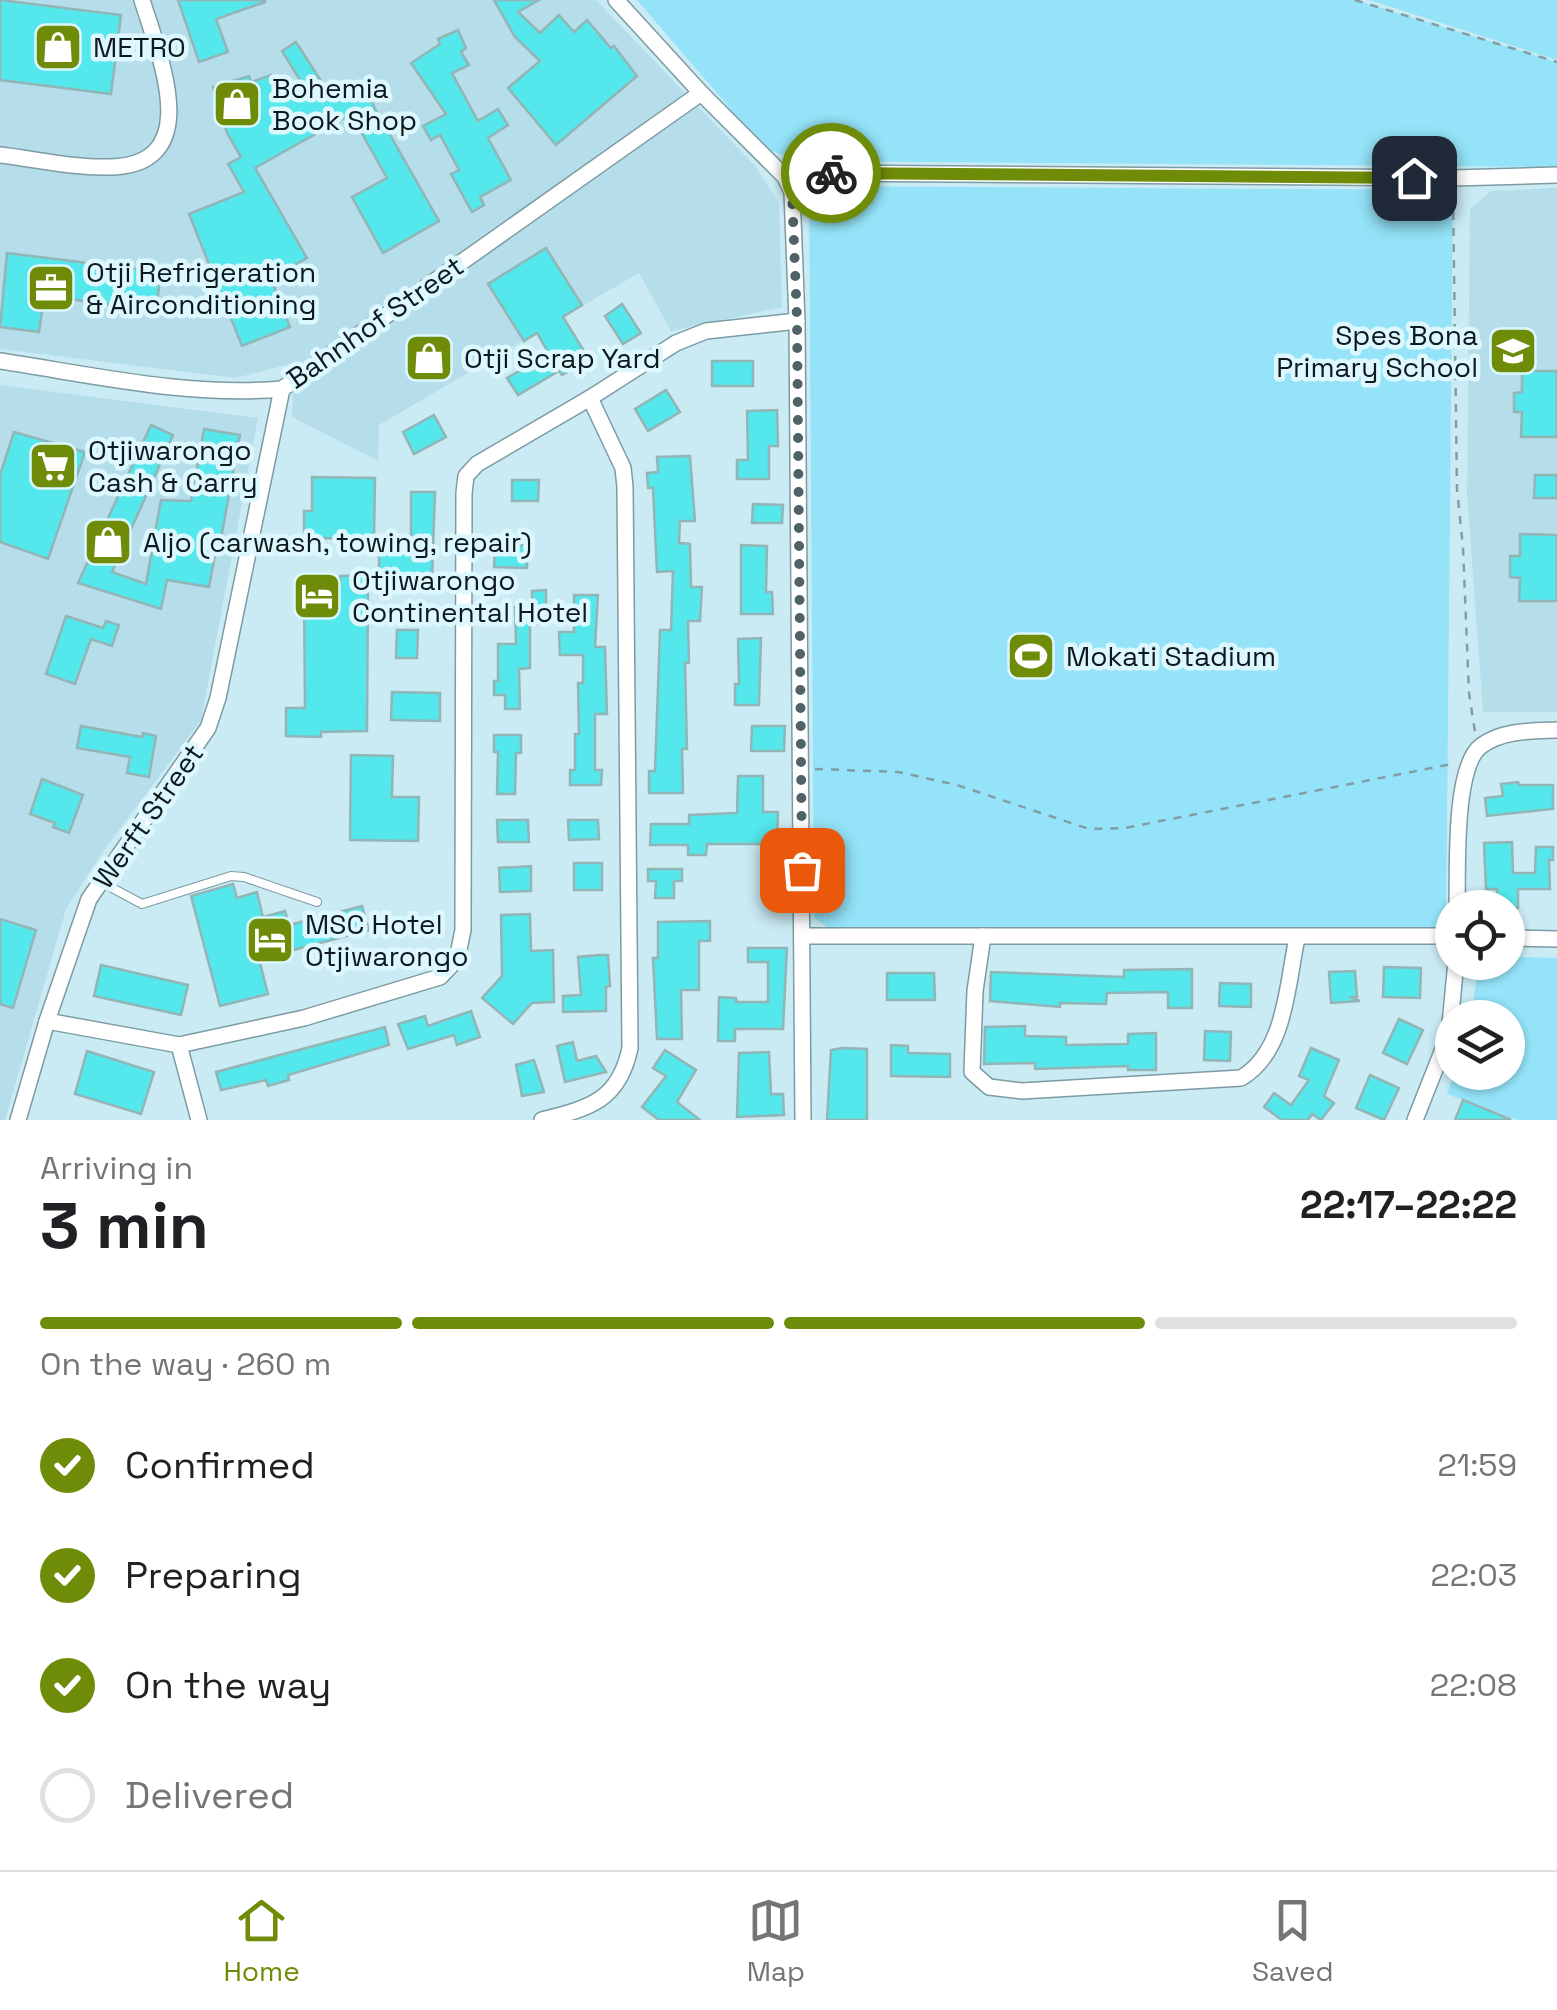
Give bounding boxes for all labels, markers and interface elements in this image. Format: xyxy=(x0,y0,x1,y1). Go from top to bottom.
shop icon: METRO xyxy=(32,21,84,73)
place label: METRO xyxy=(93,29,186,65)
place label: Bohemia Book Shop xyxy=(272,70,417,138)
shop icon: Bohemia Book Shop xyxy=(211,78,263,130)
courier xyxy=(781,123,881,223)
pin xyxy=(1372,136,1457,221)
icon: bike xyxy=(804,146,859,201)
icon: home xyxy=(1387,151,1442,206)
street label: Bahnhof Street xyxy=(279,248,471,396)
place label: Otji Refrigeration & Airconditioning xyxy=(86,254,317,322)
office icon: Otji Refrigeration & Airconditioning xyxy=(25,262,77,314)
place label: Spes Bona Primary School xyxy=(1276,317,1478,385)
school or university icon: Spes Bona Primary School xyxy=(1487,325,1539,377)
shop icon: Otji Scrap Yard xyxy=(403,332,455,384)
place label: Otji Scrap Yard xyxy=(464,340,661,376)
place label: Otjiwarongo Cash & Carry xyxy=(88,432,258,500)
supermarket icon: Otjiwarongo Cash & Carry xyxy=(27,440,79,492)
shop icon: Aljo (carwash, towing, repair) xyxy=(82,516,134,568)
place label: Aljo (carwash, towing, repair) xyxy=(143,524,532,560)
place label: Otjiwarongo Continental Hotel xyxy=(352,562,588,630)
hotel icon: Otjiwarongo Continental Hotel xyxy=(291,570,343,622)
sports icon: Mokati Stadium xyxy=(1005,630,1057,682)
place label: Mokati Stadium xyxy=(1066,638,1276,674)
street label: Werft Street xyxy=(85,737,211,895)
pin xyxy=(760,828,845,913)
icon: bag xyxy=(775,843,830,898)
map controls xyxy=(1435,890,1525,1090)
button: locate xyxy=(1435,890,1525,980)
place label: MSC Hotel Otjiwarongo xyxy=(305,906,468,974)
hotel icon: MSC Hotel Otjiwarongo xyxy=(244,914,296,966)
button: layers xyxy=(1435,1000,1525,1090)
text: Arriving in xyxy=(40,1148,193,1188)
text: 22:17–22:22 xyxy=(1300,1181,1517,1229)
text: 3 min xyxy=(40,1184,209,1267)
text: On the way · 260 m xyxy=(40,1344,331,1384)
icon: check xyxy=(40,1438,95,1493)
text: Confirmed xyxy=(125,1441,315,1489)
text: 21:59 xyxy=(1437,1445,1517,1485)
icon: check xyxy=(40,1548,95,1603)
text: Preparing xyxy=(125,1551,302,1599)
text: 22:03 xyxy=(1430,1555,1517,1595)
icon: check xyxy=(40,1658,95,1713)
text: On the way xyxy=(125,1661,331,1709)
text: 22:08 xyxy=(1430,1665,1517,1705)
text: Delivered xyxy=(125,1771,294,1819)
tab: Home xyxy=(223,1893,300,1989)
tab: Map xyxy=(747,1893,805,1989)
tab: Saved xyxy=(1252,1893,1334,1989)

